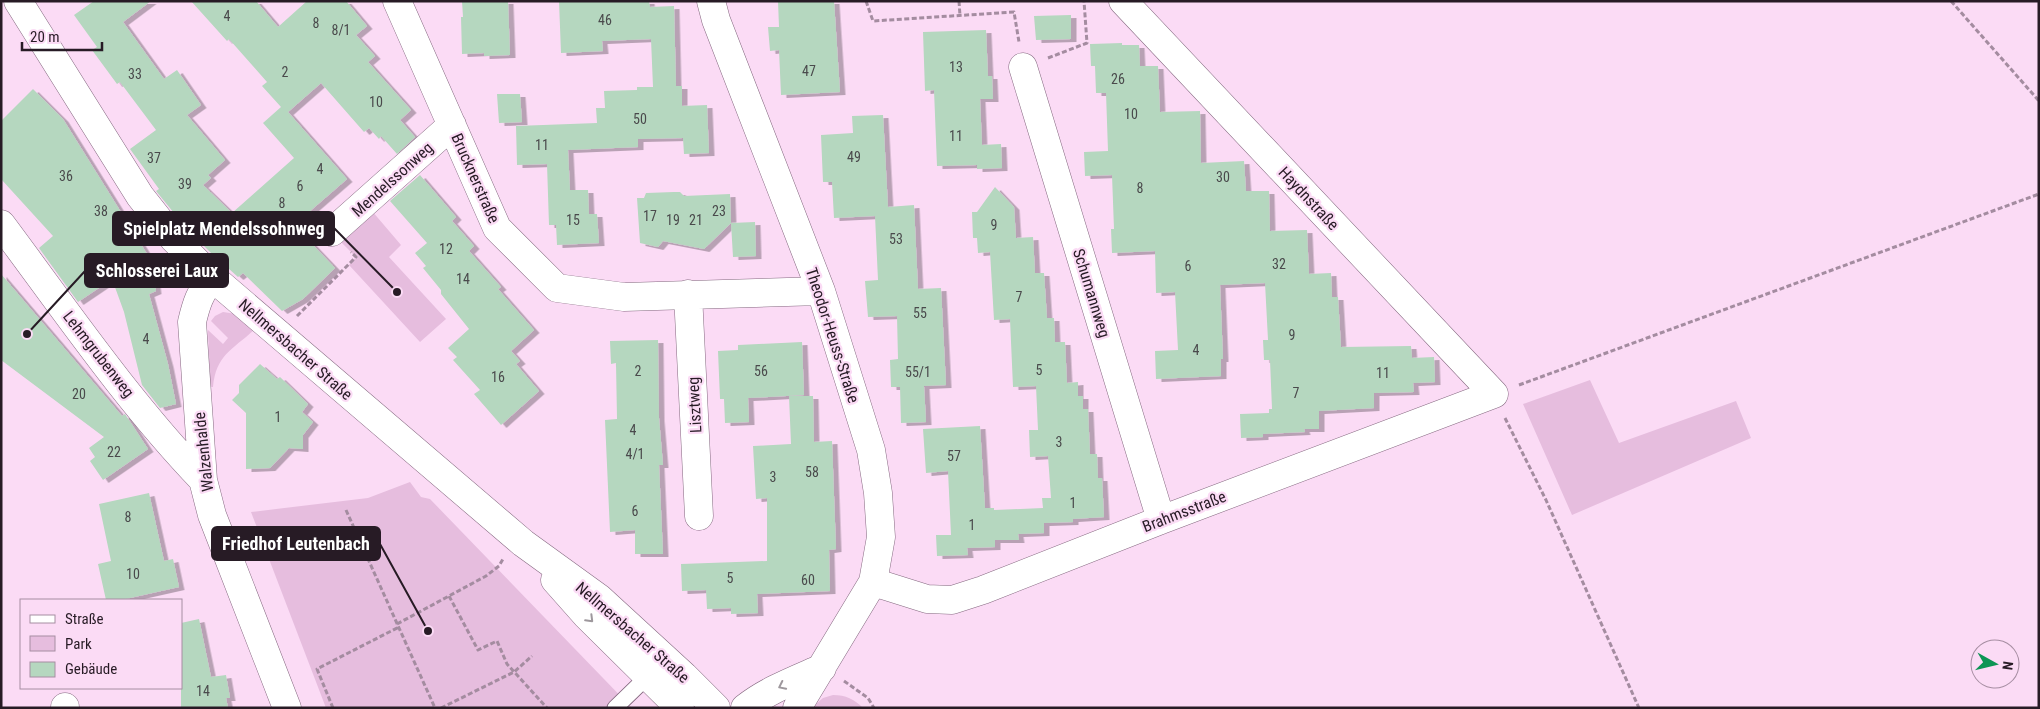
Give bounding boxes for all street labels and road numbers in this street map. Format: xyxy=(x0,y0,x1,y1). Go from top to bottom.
street label: Brucknerstraße xyxy=(447,130,504,226)
street label: Mendelssonweg xyxy=(348,138,437,221)
street label: Haydnstraße xyxy=(1274,163,1343,234)
street label: Schumannweg xyxy=(1069,246,1114,340)
street label: Theodor-Heuss-Straße xyxy=(802,265,863,405)
street label: Nellmersbacher Straße xyxy=(235,295,356,404)
street label: Lehmgrubenweg xyxy=(59,307,138,401)
street label: Lisztweg xyxy=(684,376,705,433)
street label: Walzenhalde xyxy=(190,411,217,493)
street label: Brahmsstraße xyxy=(1140,487,1229,536)
street label: Nellmersbacher Straße xyxy=(572,578,693,687)

